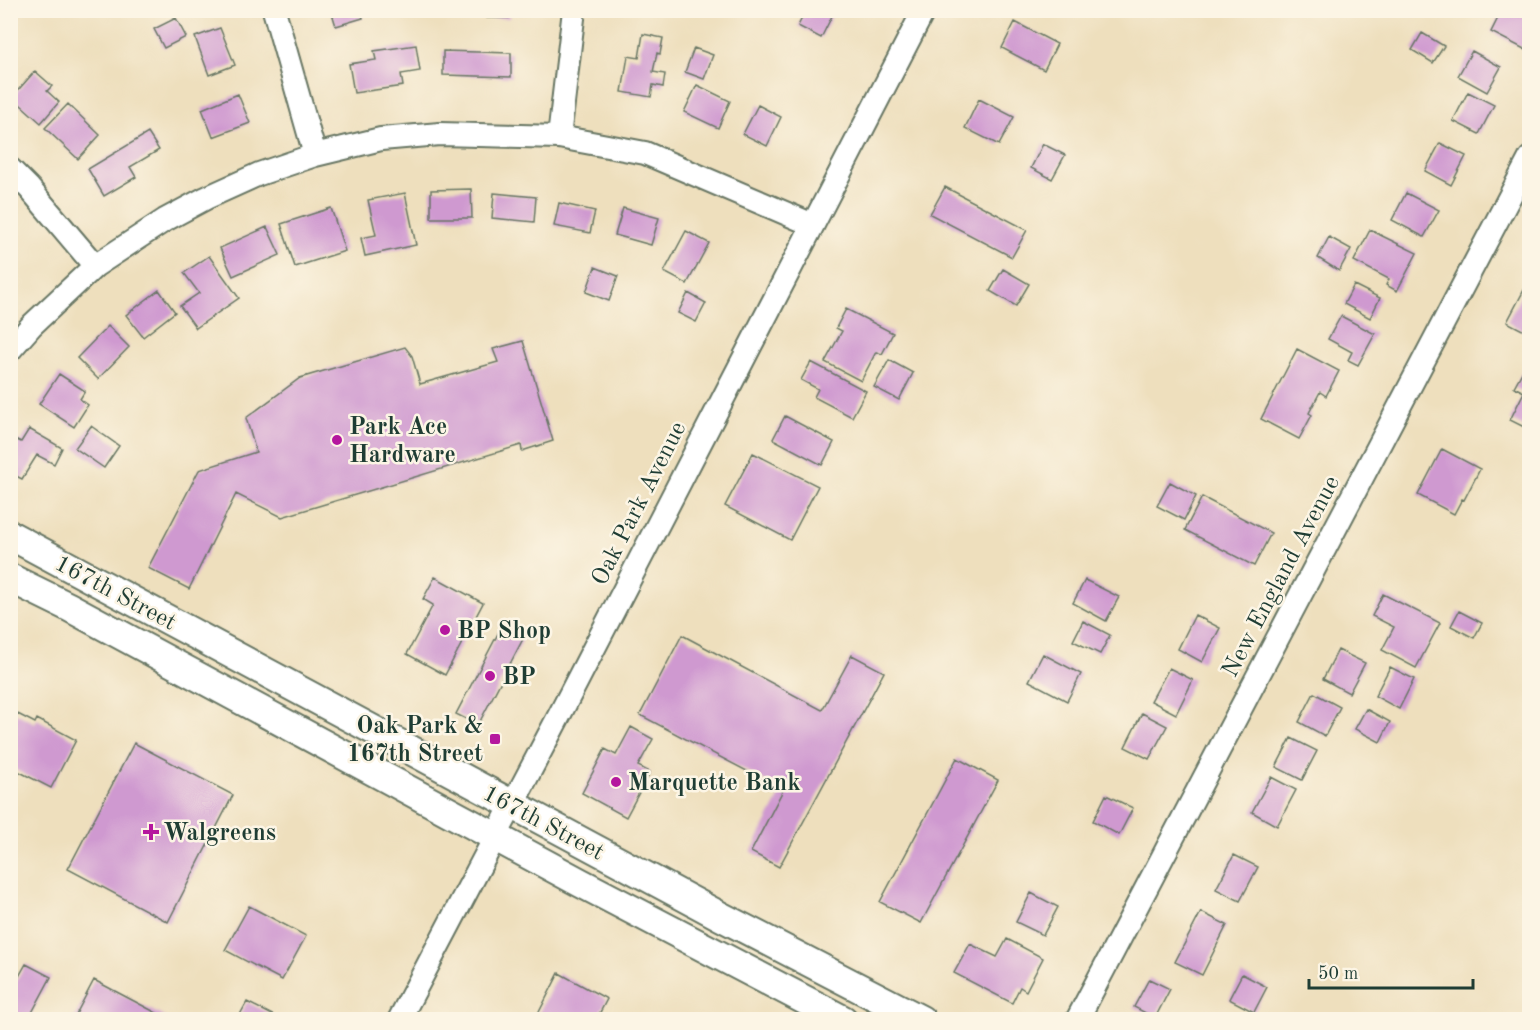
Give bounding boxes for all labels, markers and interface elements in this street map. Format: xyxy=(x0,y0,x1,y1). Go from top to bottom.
place label: Park Ace Hardware xyxy=(349,416,456,468)
street label: Oak Park Avenue xyxy=(588,418,691,590)
marker: Park Ace Hardware xyxy=(330,433,344,447)
street label: New England Avenue xyxy=(1219,472,1345,682)
street label: 167th Street xyxy=(50,552,180,636)
place label: BP Shop xyxy=(457,620,551,644)
marker: BP Shop xyxy=(438,623,452,637)
place label: BP xyxy=(502,666,536,690)
marker: BP xyxy=(483,669,497,683)
place label: Oak Park & 167th Street xyxy=(347,715,483,767)
marker: Oak Park & 167th Street xyxy=(488,732,502,746)
place label: Marquette Bank xyxy=(628,772,801,796)
marker: Marquette Bank xyxy=(609,775,623,789)
street label: 167th Street xyxy=(478,782,608,866)
place label: Walgreens xyxy=(163,822,276,846)
marker: Walgreens xyxy=(144,825,158,839)
scale bar xyxy=(1309,952,1472,990)
text: 50 m xyxy=(1318,965,1358,983)

